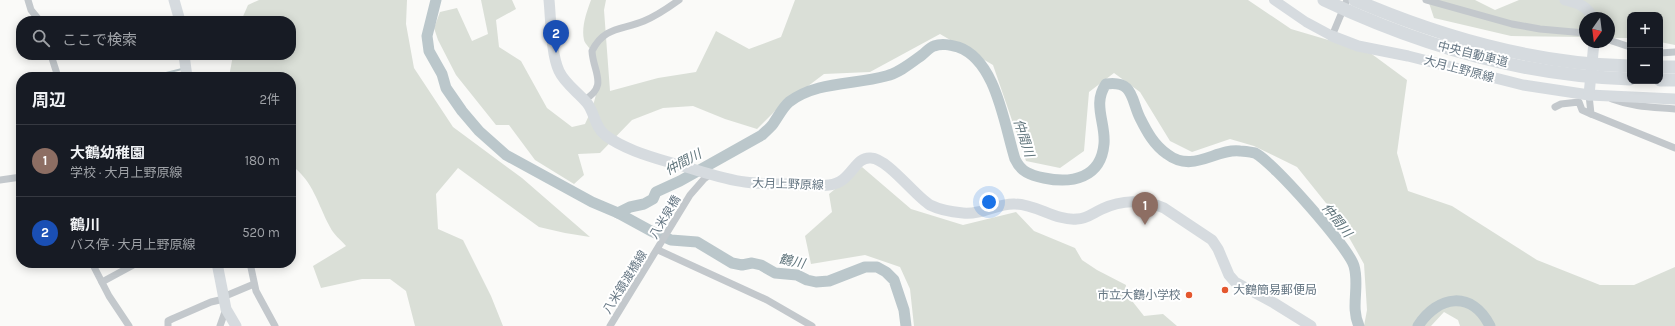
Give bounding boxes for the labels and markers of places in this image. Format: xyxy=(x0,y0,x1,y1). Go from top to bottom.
pin: 2 xyxy=(543,20,569,53)
pin: 1 xyxy=(1132,192,1158,225)
place label: 大鶴簡易郵便局 xyxy=(1233,283,1317,297)
marker: 大鶴簡易郵便局 xyxy=(1220,285,1230,295)
place label: 市立大鶴小学校 xyxy=(1097,288,1181,302)
marker: 市立大鶴小学校 xyxy=(1184,290,1194,300)

